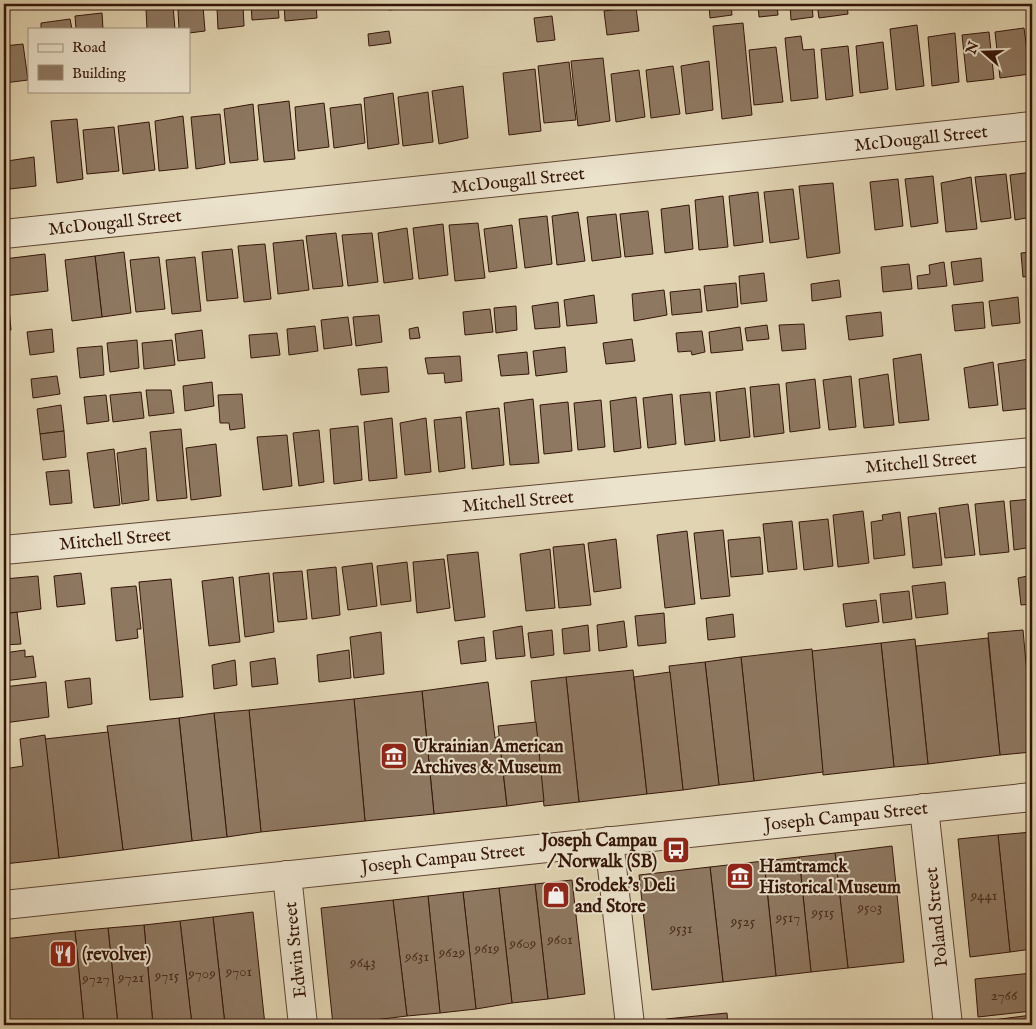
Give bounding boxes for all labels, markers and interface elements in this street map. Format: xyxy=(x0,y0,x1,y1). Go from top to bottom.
legend xyxy=(28,28,190,92)
north arrow xyxy=(958,28,1008,78)
text: Road xyxy=(72,38,107,57)
text: N xyxy=(962,39,983,58)
text: Building xyxy=(72,64,127,83)
street label: McDougall Street xyxy=(853,121,989,158)
street label: McDougall Street xyxy=(450,163,586,200)
street label: McDougall Street xyxy=(47,205,183,242)
street label: Mitchell Street xyxy=(864,447,978,480)
street label: Mitchell Street xyxy=(461,486,575,519)
street label: Mitchell Street xyxy=(58,524,172,557)
place label: Ukrainian American Archives & Museum xyxy=(412,736,564,780)
museum icon: Ukrainian American Archives & Museum xyxy=(379,741,409,771)
street label: Joseph Campau Street xyxy=(761,797,929,838)
place label: Joseph Campau / Norwalk (SB) xyxy=(539,830,658,874)
bus stop icon: Joseph Campau / Norwalk (SB) xyxy=(661,835,691,865)
street label: Joseph Campau Street xyxy=(358,839,526,880)
place label: Hamtramck Historical Museum xyxy=(759,856,901,900)
museum icon: Hamtramck Historical Museum xyxy=(725,861,755,891)
street label: Poland Street xyxy=(921,866,954,968)
place label: Srodek's Deli and Store xyxy=(575,875,676,919)
shop icon: Srodek's Deli and Store xyxy=(541,880,571,910)
house number: 9441 xyxy=(970,886,997,905)
house number: 9503 xyxy=(857,898,882,917)
street label: Edwin Street xyxy=(280,901,313,999)
house number: 9515 xyxy=(810,903,835,922)
house number: 9517 xyxy=(775,908,800,927)
house number: 9525 xyxy=(730,912,756,931)
house number: 9531 xyxy=(668,919,693,938)
house number: 9601 xyxy=(546,930,573,949)
house number: 9609 xyxy=(509,934,536,953)
restaurant icon: (revolver) xyxy=(48,939,78,969)
house number: 9619 xyxy=(474,939,499,958)
house number: 9629 xyxy=(438,943,465,962)
place label: (revolver) xyxy=(82,944,151,967)
house number: 9631 xyxy=(404,947,429,966)
house number: 9643 xyxy=(349,953,376,972)
house number: 9701 xyxy=(225,962,252,981)
house number: 9709 xyxy=(187,964,216,983)
house number: 9715 xyxy=(154,966,180,985)
house number: 9721 xyxy=(117,968,144,987)
house number: 9727 xyxy=(81,969,110,988)
house number: 2766 xyxy=(991,986,1018,1005)

